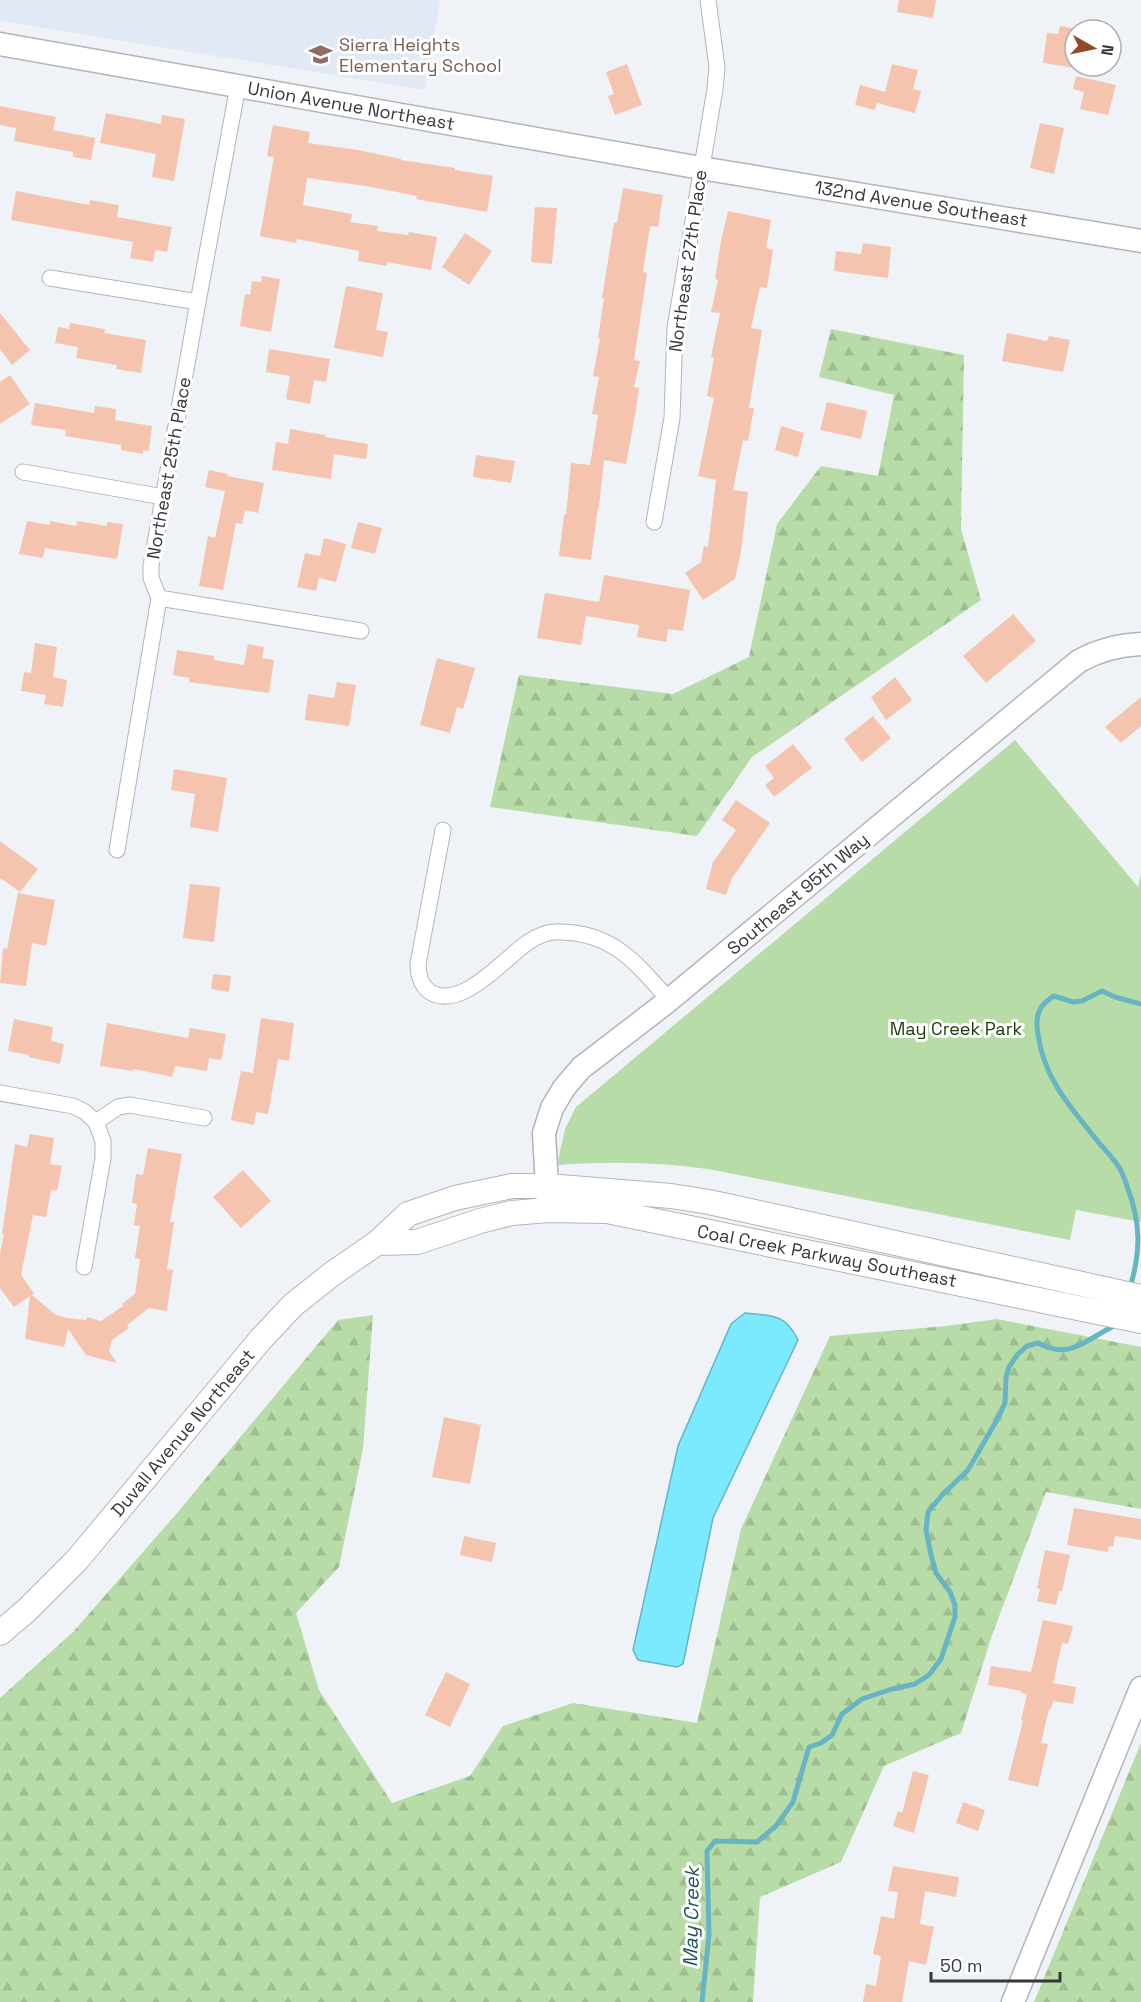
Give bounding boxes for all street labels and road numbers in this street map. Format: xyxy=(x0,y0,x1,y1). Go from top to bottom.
street label: Union Avenue Northeast xyxy=(246,76,456,135)
street label: Northeast 27th Place xyxy=(663,168,712,354)
street label: 132nd Avenue Southeast xyxy=(813,175,1029,232)
street label: Northeast 25th Place xyxy=(141,375,196,561)
street label: Southeast 95th Way xyxy=(722,828,873,960)
street label: Coal Creek Parkway Southeast xyxy=(695,1219,959,1292)
street label: Duvall Avenue Northeast xyxy=(106,1344,259,1521)

